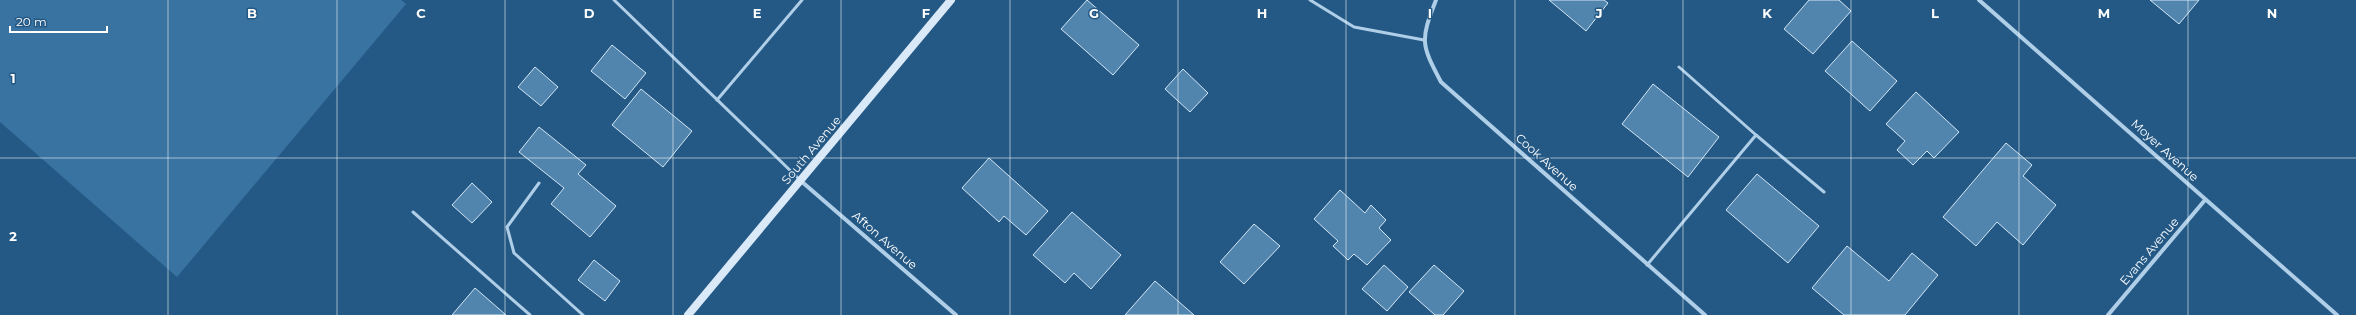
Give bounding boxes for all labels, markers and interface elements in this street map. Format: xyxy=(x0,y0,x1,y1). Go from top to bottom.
text: B xyxy=(247,5,257,21)
text: C xyxy=(416,5,426,21)
text: D xyxy=(584,5,595,21)
text: E xyxy=(753,5,762,21)
text: F xyxy=(922,5,930,21)
text: G xyxy=(1089,5,1099,21)
text: H xyxy=(1257,5,1267,21)
text: I xyxy=(1428,5,1432,21)
text: J xyxy=(1594,5,1603,21)
text: K xyxy=(1762,5,1772,21)
text: L xyxy=(1931,5,1939,21)
text: M xyxy=(2098,5,2110,21)
text: N xyxy=(2267,5,2277,21)
scale bar xyxy=(10,8,107,34)
text: 20 m xyxy=(16,14,47,29)
text: 1 xyxy=(10,70,16,86)
street label: South Avenue xyxy=(778,113,844,187)
street label: Moyer Avenue xyxy=(2128,116,2202,184)
street label: Cook Avenue xyxy=(1513,130,1581,194)
street label: Afton Avenue xyxy=(849,208,921,272)
street label: Evans Avenue xyxy=(2116,214,2182,288)
text: 2 xyxy=(9,228,17,244)

